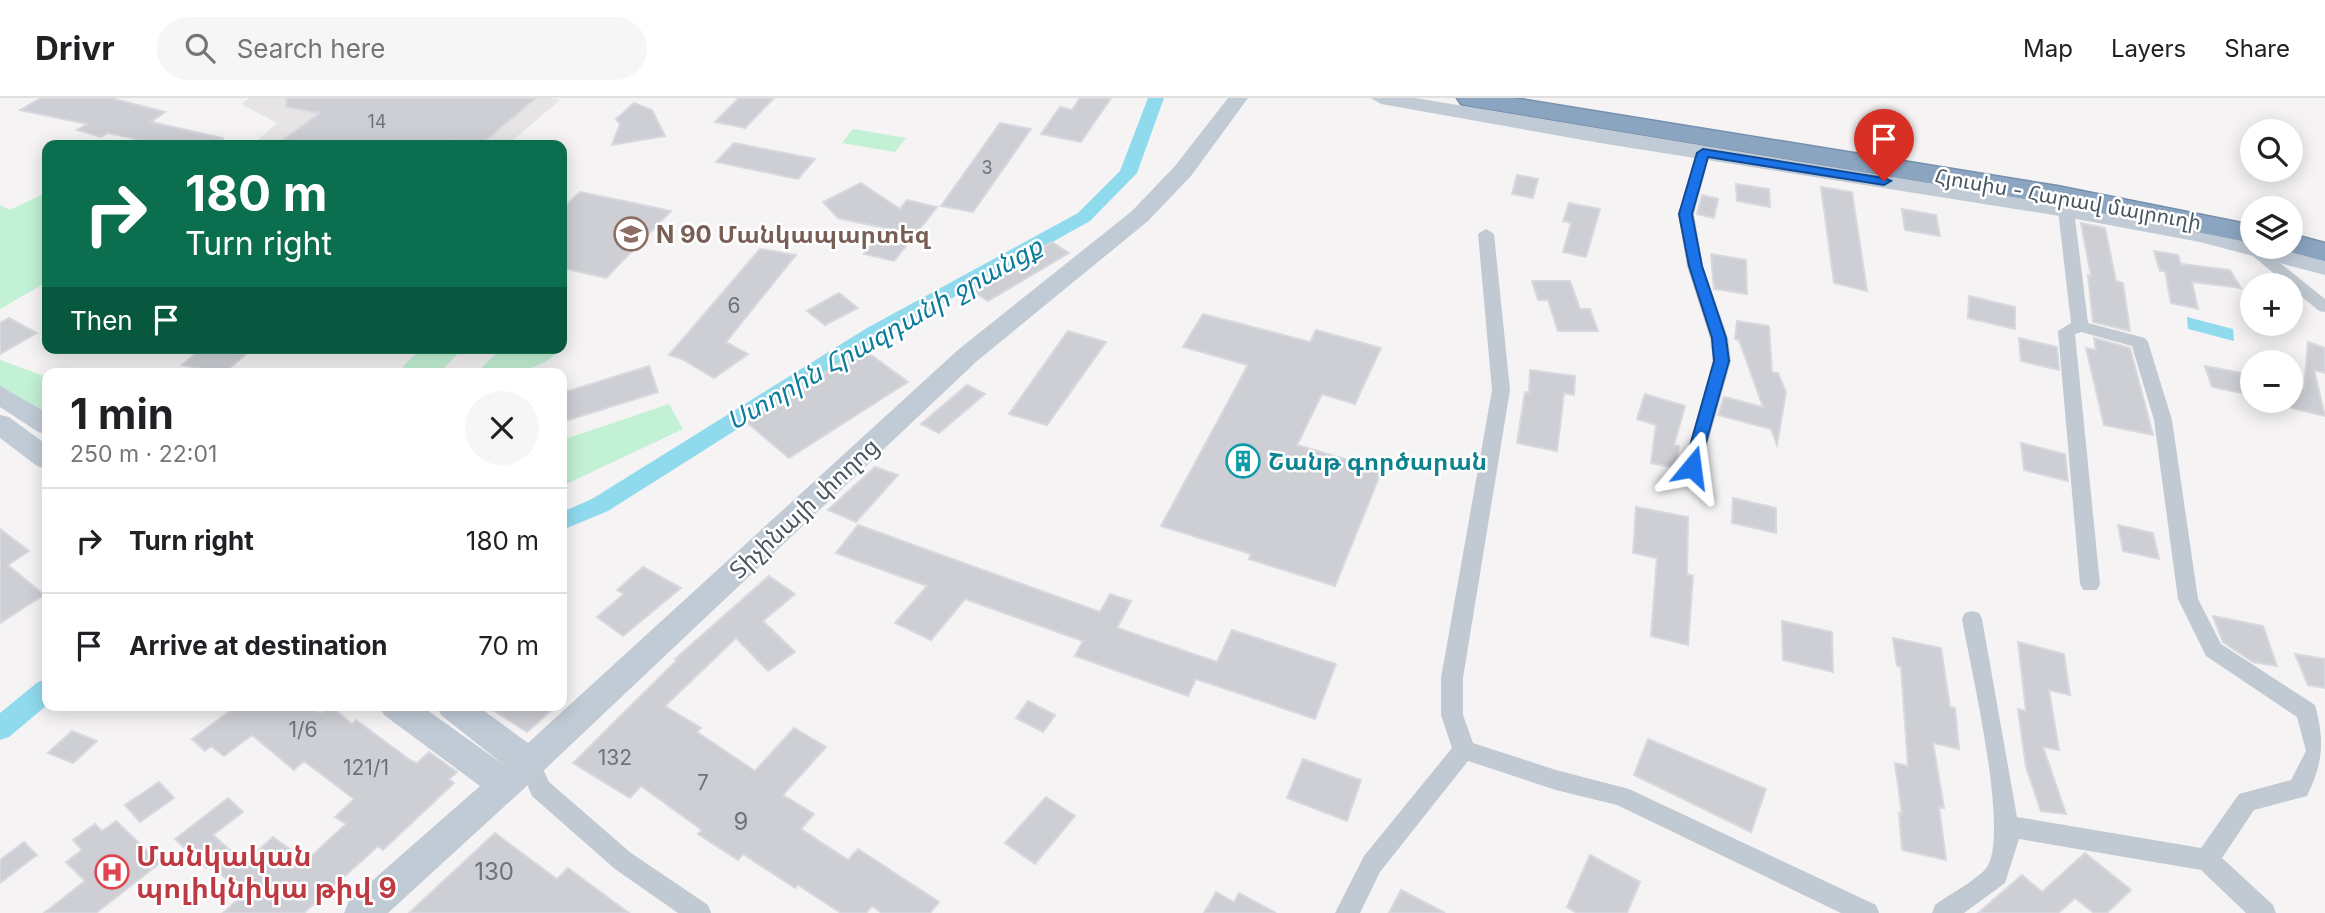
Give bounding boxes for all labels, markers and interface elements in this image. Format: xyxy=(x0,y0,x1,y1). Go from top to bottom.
search box xyxy=(157,17,647,80)
text: Drivr xyxy=(35,28,115,68)
icon: search xyxy=(181,29,219,67)
text: Search here xyxy=(237,33,385,64)
text: Map xyxy=(2023,34,2073,63)
text: Layers xyxy=(2111,34,2186,63)
text: Share xyxy=(2224,34,2290,63)
pin xyxy=(1854,109,1914,181)
house number: 14 xyxy=(368,111,386,132)
map controls xyxy=(2240,119,2303,413)
button: search xyxy=(2240,119,2303,182)
icon: arrive xyxy=(1865,120,1903,158)
house number: 3 xyxy=(981,157,993,178)
street label: Հյուսիս - Հարավ մայրուղի xyxy=(1933,163,2203,235)
text: 180 m xyxy=(185,164,327,223)
icon: right xyxy=(70,168,161,259)
button: layers xyxy=(2240,196,2303,259)
school or university icon: N 90 Մանկապարտեզ xyxy=(612,215,650,253)
place label: N 90 Մանկապարտեզ xyxy=(656,220,932,249)
text: Turn right xyxy=(185,224,332,263)
water label: Ստորին Հրազդանի ջրանցք xyxy=(721,229,1049,437)
button: + xyxy=(2240,273,2303,336)
house number: 6 xyxy=(727,293,741,318)
icon: arrive xyxy=(147,301,185,339)
text: Then xyxy=(70,305,133,336)
button: − xyxy=(2240,350,2303,413)
text: 1 min xyxy=(70,388,174,439)
button: close xyxy=(465,391,539,465)
position arrow xyxy=(1655,430,1729,504)
street label: Տիչինայի փողոց xyxy=(723,431,885,585)
text: 250 m · 22:01 xyxy=(70,440,217,468)
building icon: Շանթ գործարան xyxy=(1224,442,1262,480)
place label: Շանթ գործարան xyxy=(1268,447,1487,476)
icon: right xyxy=(70,522,108,560)
text: Turn right xyxy=(129,525,254,556)
text: 180 m xyxy=(466,525,539,556)
icon: arrive xyxy=(70,627,108,665)
text: Arrive at destination xyxy=(129,630,388,661)
text: 70 m xyxy=(478,630,539,661)
house number: 1/6 xyxy=(288,717,318,742)
house number: 132 xyxy=(598,745,632,770)
house number: 121/1 xyxy=(343,755,389,780)
house number: 7 xyxy=(697,770,709,795)
house number: 9 xyxy=(734,807,748,836)
place label: Մանկական պոլիկնիկա թիվ 9 xyxy=(136,839,397,905)
hospital icon: Մանկական պոլիկնիկա թիվ 9 xyxy=(93,853,131,891)
house number: 130 xyxy=(474,857,514,886)

